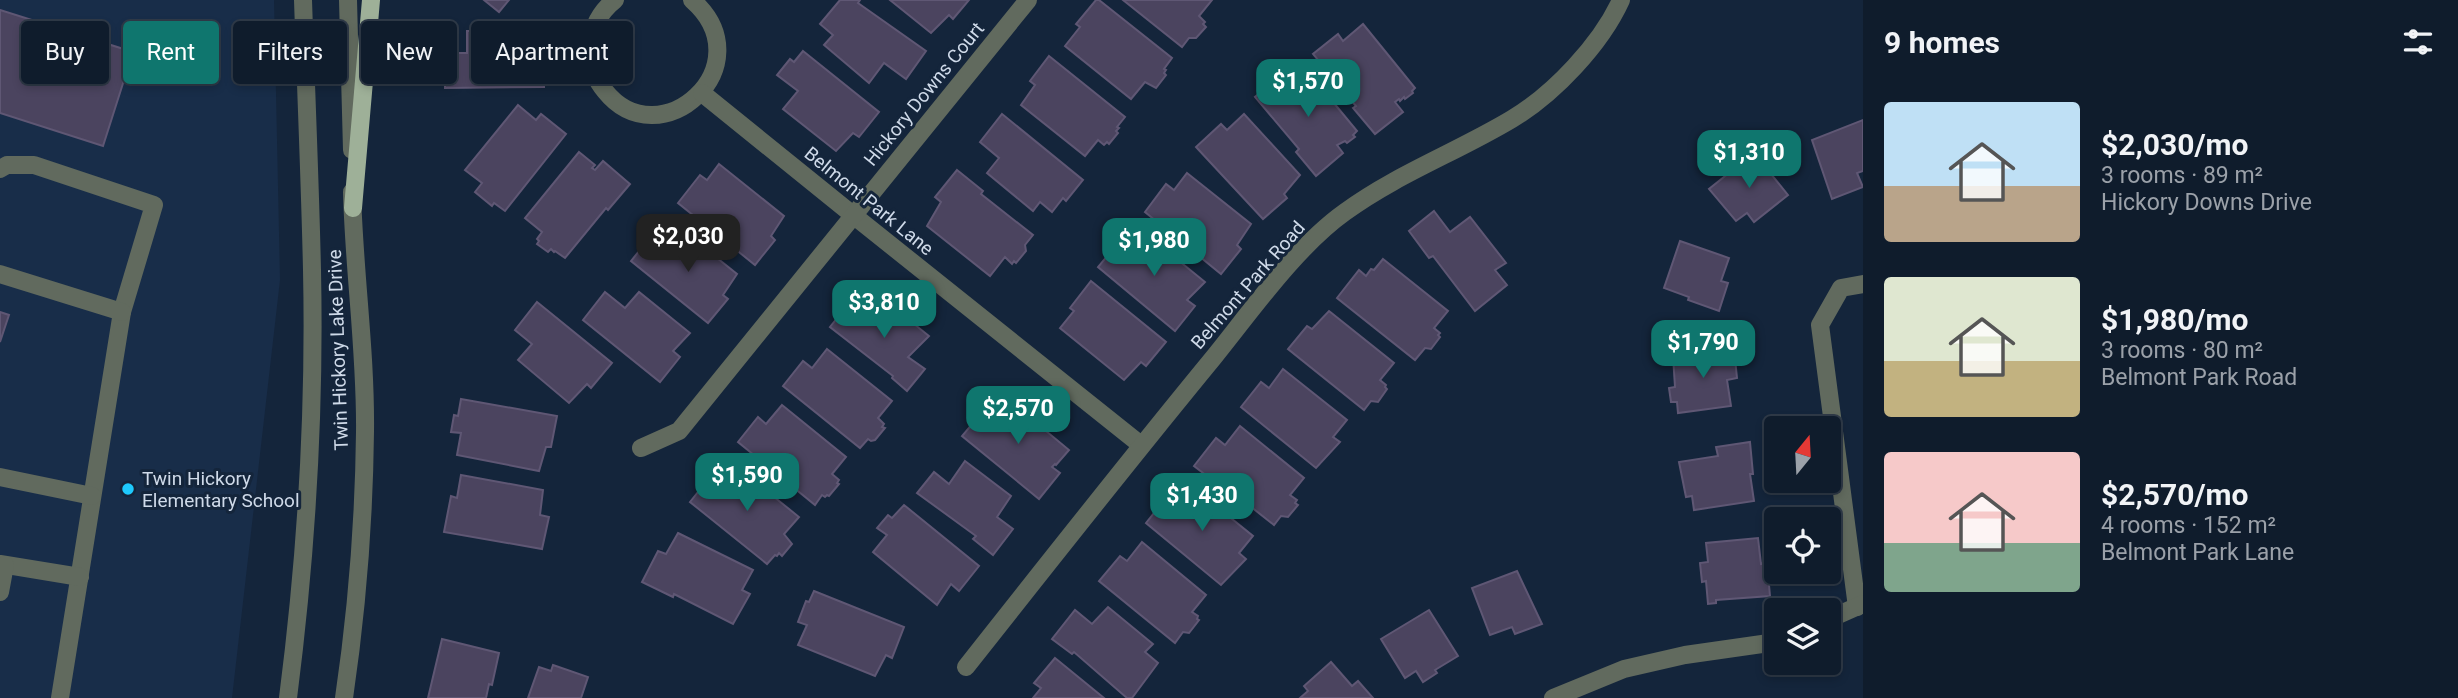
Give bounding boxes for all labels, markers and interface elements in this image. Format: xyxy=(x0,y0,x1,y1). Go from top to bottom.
street label: Hickory Downs Court xyxy=(859,17,989,171)
chip: Buy xyxy=(21,21,109,84)
chip: Rent xyxy=(123,21,219,84)
chip: Filters xyxy=(233,21,347,84)
chip: New xyxy=(361,21,457,84)
chip: Apartment xyxy=(471,21,633,84)
icon: filters xyxy=(2399,23,2437,61)
text: 9 homes xyxy=(1884,25,2000,60)
pin: $1,570 xyxy=(1251,60,1365,119)
text: $1,570 xyxy=(1272,68,1344,95)
text: $2,030/mo xyxy=(2101,127,2249,162)
pin: $1,310 xyxy=(1692,130,1806,190)
icon: home xyxy=(1940,130,2024,214)
text: $1,310 xyxy=(1713,139,1785,166)
street label: Belmont Park Lane xyxy=(800,142,938,260)
text: 3 rooms · 89 m² xyxy=(2101,162,2263,189)
text: Hickory Downs Drive xyxy=(2101,189,2312,216)
pin: $2,030 xyxy=(631,215,745,274)
street label: Belmont Park Road xyxy=(1186,216,1310,354)
pin: $1,980 xyxy=(1097,218,1211,278)
text: $2,030 xyxy=(652,223,724,250)
text: $1,980 xyxy=(1118,227,1190,254)
street label: Twin Hickory Lake Drive xyxy=(323,249,353,451)
pin: $3,810 xyxy=(827,280,941,340)
text: $3,810 xyxy=(848,289,920,316)
text: $1,980/mo xyxy=(2101,302,2249,337)
icon: home xyxy=(1940,305,2024,389)
pin: $1,790 xyxy=(1646,320,1760,380)
text: $1,790 xyxy=(1667,329,1739,356)
text: 3 rooms · 80 m² xyxy=(2101,337,2263,364)
text: Belmont Park Road xyxy=(2101,364,2297,391)
pin: $2,570 xyxy=(961,386,1075,446)
text: $2,570 xyxy=(982,395,1054,422)
north arrow xyxy=(1764,416,1841,494)
map controls xyxy=(1764,416,1841,675)
pin: $1,590 xyxy=(690,454,804,513)
text: $1,590 xyxy=(711,462,783,489)
place label: Twin Hickory Elementary School xyxy=(142,467,300,512)
pin: $1,430 xyxy=(1145,474,1259,533)
text: $2,570/mo xyxy=(2101,477,2249,512)
icon: home xyxy=(1940,480,2024,564)
marker: Twin Hickory Elementary School xyxy=(120,481,136,497)
text: $1,430 xyxy=(1166,482,1238,509)
button: locate xyxy=(1764,507,1841,584)
text: 4 rooms · 152 m² xyxy=(2101,512,2276,539)
text: Belmont Park Lane xyxy=(2101,539,2294,566)
button: layers xyxy=(1764,598,1841,675)

